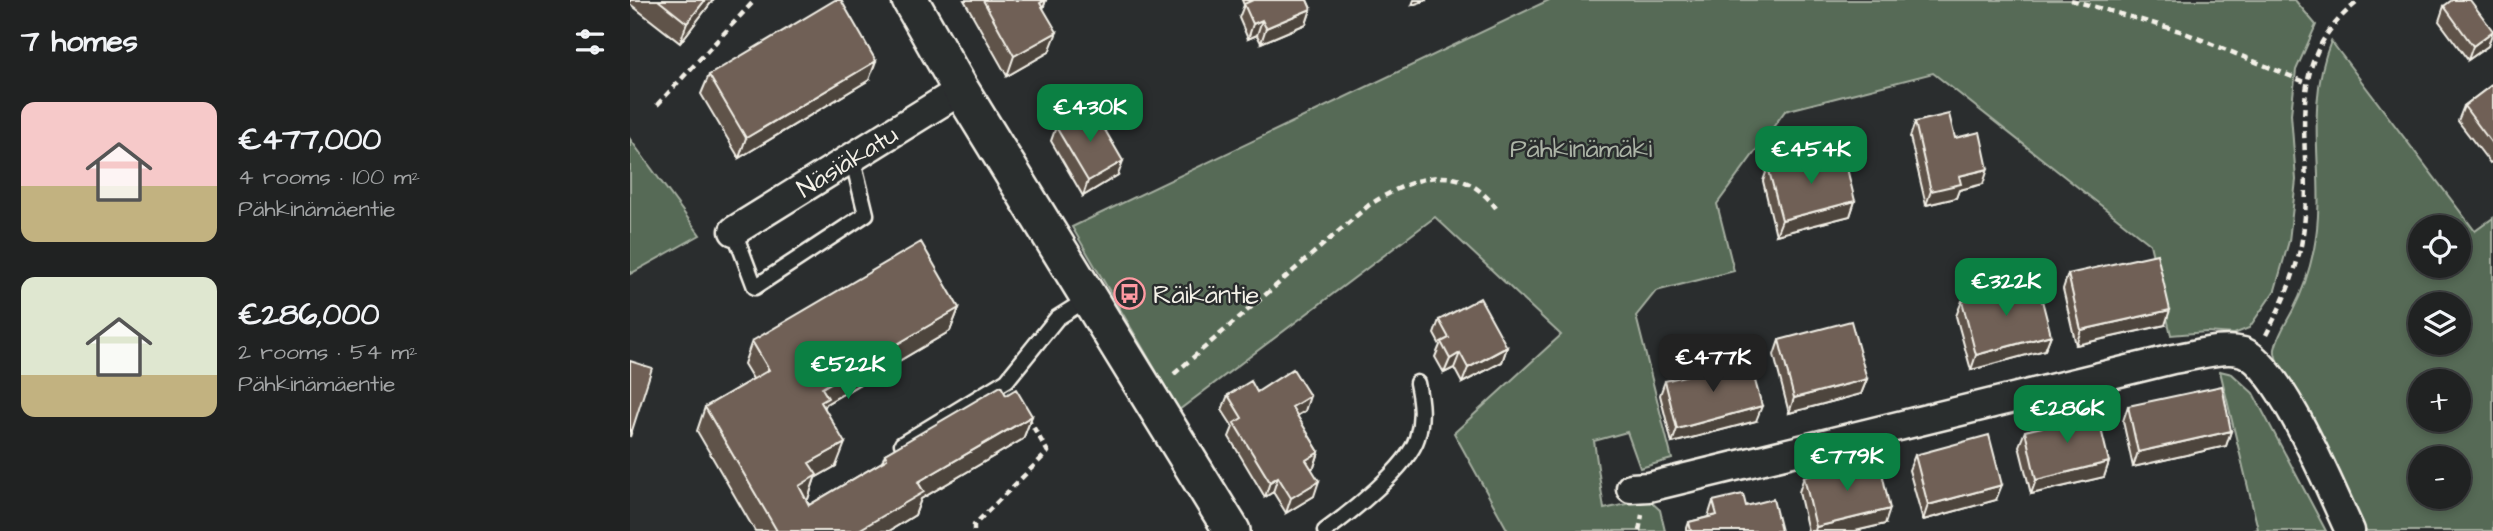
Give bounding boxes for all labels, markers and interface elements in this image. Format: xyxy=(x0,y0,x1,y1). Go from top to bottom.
text: 7 homes xyxy=(21,21,138,63)
icon: filters xyxy=(571,23,609,61)
pin: €430K xyxy=(1041,85,1139,144)
text: €430K xyxy=(1053,91,1127,123)
street label: Näsiäkatu xyxy=(790,117,905,207)
text: €477,000 xyxy=(238,119,381,161)
pin: €454K xyxy=(1762,127,1860,186)
icon: home xyxy=(77,130,161,214)
park label: Pähkinämäki xyxy=(1510,131,1652,167)
text: €454K xyxy=(1771,133,1851,165)
text: 4 rooms · 100 m² xyxy=(238,161,420,193)
text: Pähkinämäentie xyxy=(238,193,395,225)
map controls xyxy=(2408,215,2471,509)
button: locate xyxy=(2408,215,2471,278)
pin: €322K xyxy=(1957,258,2055,318)
text: €322K xyxy=(1971,265,2041,297)
bus stop icon: Räikäntie xyxy=(1113,277,1147,311)
place label: Räikäntie xyxy=(1153,277,1259,313)
button: layers xyxy=(2408,292,2471,355)
text: €286,000 xyxy=(238,294,379,336)
icon: home xyxy=(77,305,161,389)
pin: €477K xyxy=(1664,334,1762,394)
text: 2 rooms · 54 m² xyxy=(238,336,418,368)
text: €477K xyxy=(1675,341,1751,373)
pin: €522K xyxy=(799,342,897,401)
text: €522K xyxy=(811,348,885,380)
text: Pähkinämäentie xyxy=(238,368,395,400)
button: + xyxy=(2408,369,2471,432)
pin: €286K xyxy=(2018,386,2116,445)
text: €286K xyxy=(2030,392,2104,424)
pin: €779K xyxy=(1798,434,1896,493)
text: €779K xyxy=(1810,440,1884,472)
button: − xyxy=(2408,446,2471,509)

